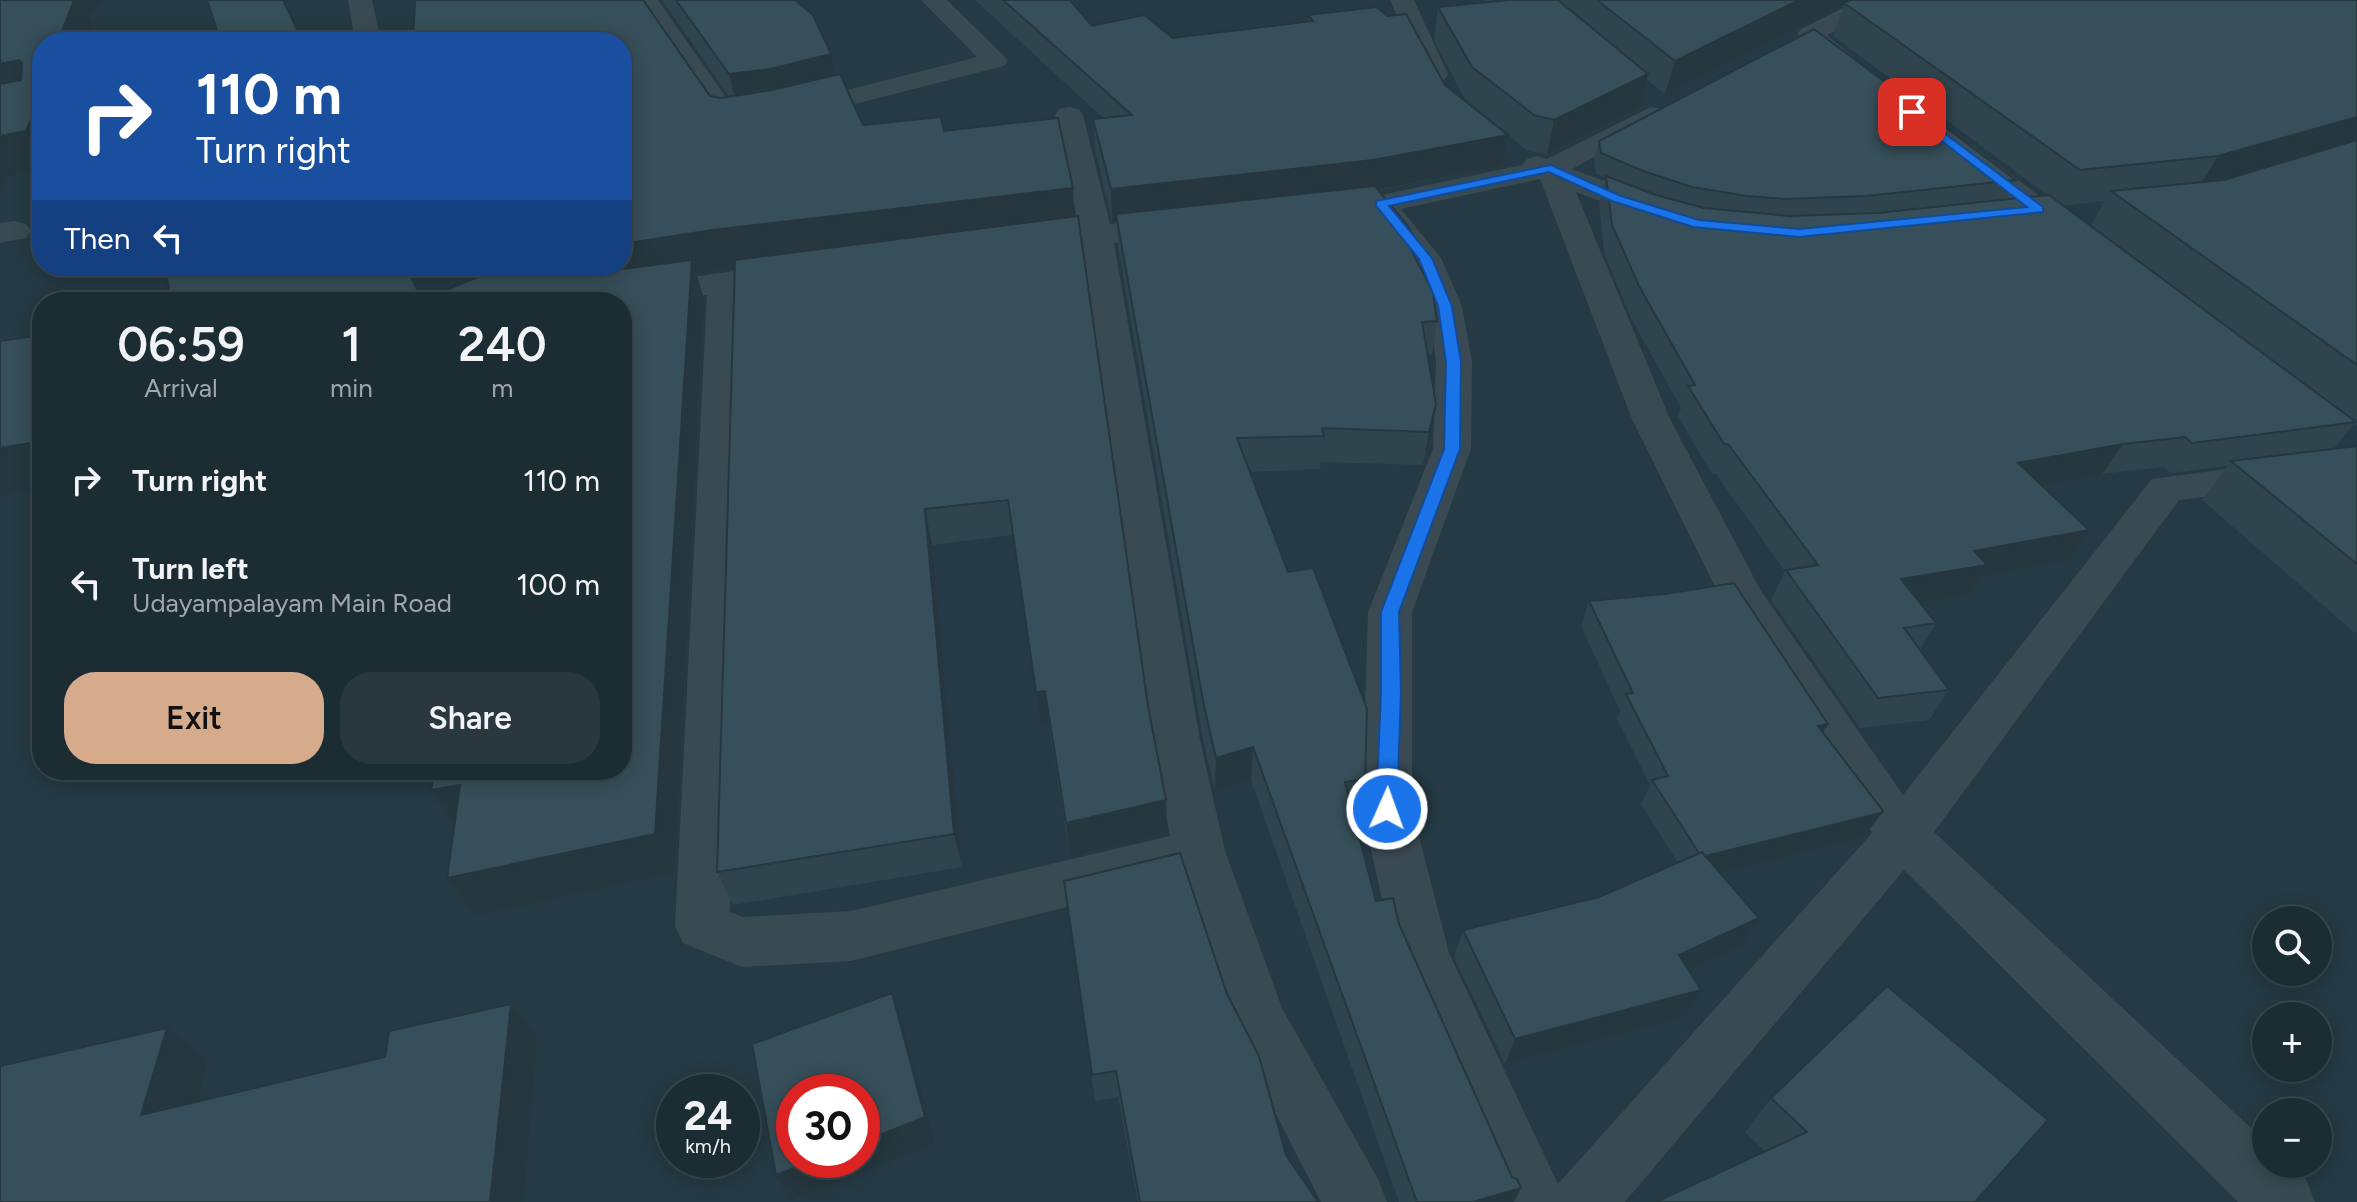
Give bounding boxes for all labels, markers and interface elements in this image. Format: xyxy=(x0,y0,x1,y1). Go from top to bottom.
text: 110 m xyxy=(196,61,342,128)
icon: right xyxy=(64,64,168,168)
pin xyxy=(1878,78,1946,146)
icon: arrive xyxy=(1890,90,1934,134)
text: Turn right xyxy=(196,129,351,172)
icon: left xyxy=(146,216,190,260)
text: Then xyxy=(64,220,130,257)
text: 06:59 xyxy=(117,315,245,373)
text: 1 xyxy=(341,315,361,373)
text: 240 xyxy=(458,315,547,373)
text: Arrival xyxy=(144,372,218,404)
text: min xyxy=(330,372,373,404)
text: m xyxy=(491,372,513,404)
icon: right xyxy=(64,458,108,502)
text: Turn right xyxy=(132,462,267,499)
text: 110 m xyxy=(523,462,600,499)
text: Turn left xyxy=(132,550,249,587)
icon: left xyxy=(64,562,108,606)
text: 100 m xyxy=(516,566,600,603)
text: Udayampalayam Main Road xyxy=(132,587,452,619)
button: Exit xyxy=(64,672,324,764)
button: Share xyxy=(340,672,600,764)
position arrow xyxy=(1345,767,1429,851)
map controls xyxy=(2252,906,2332,1178)
button: search xyxy=(2252,906,2332,986)
button: + xyxy=(2252,1002,2332,1082)
speed limit sign: 30 xyxy=(776,1074,880,1178)
text: 24 xyxy=(684,1092,732,1140)
button: − xyxy=(2252,1098,2332,1178)
text: km/h xyxy=(685,1134,731,1158)

